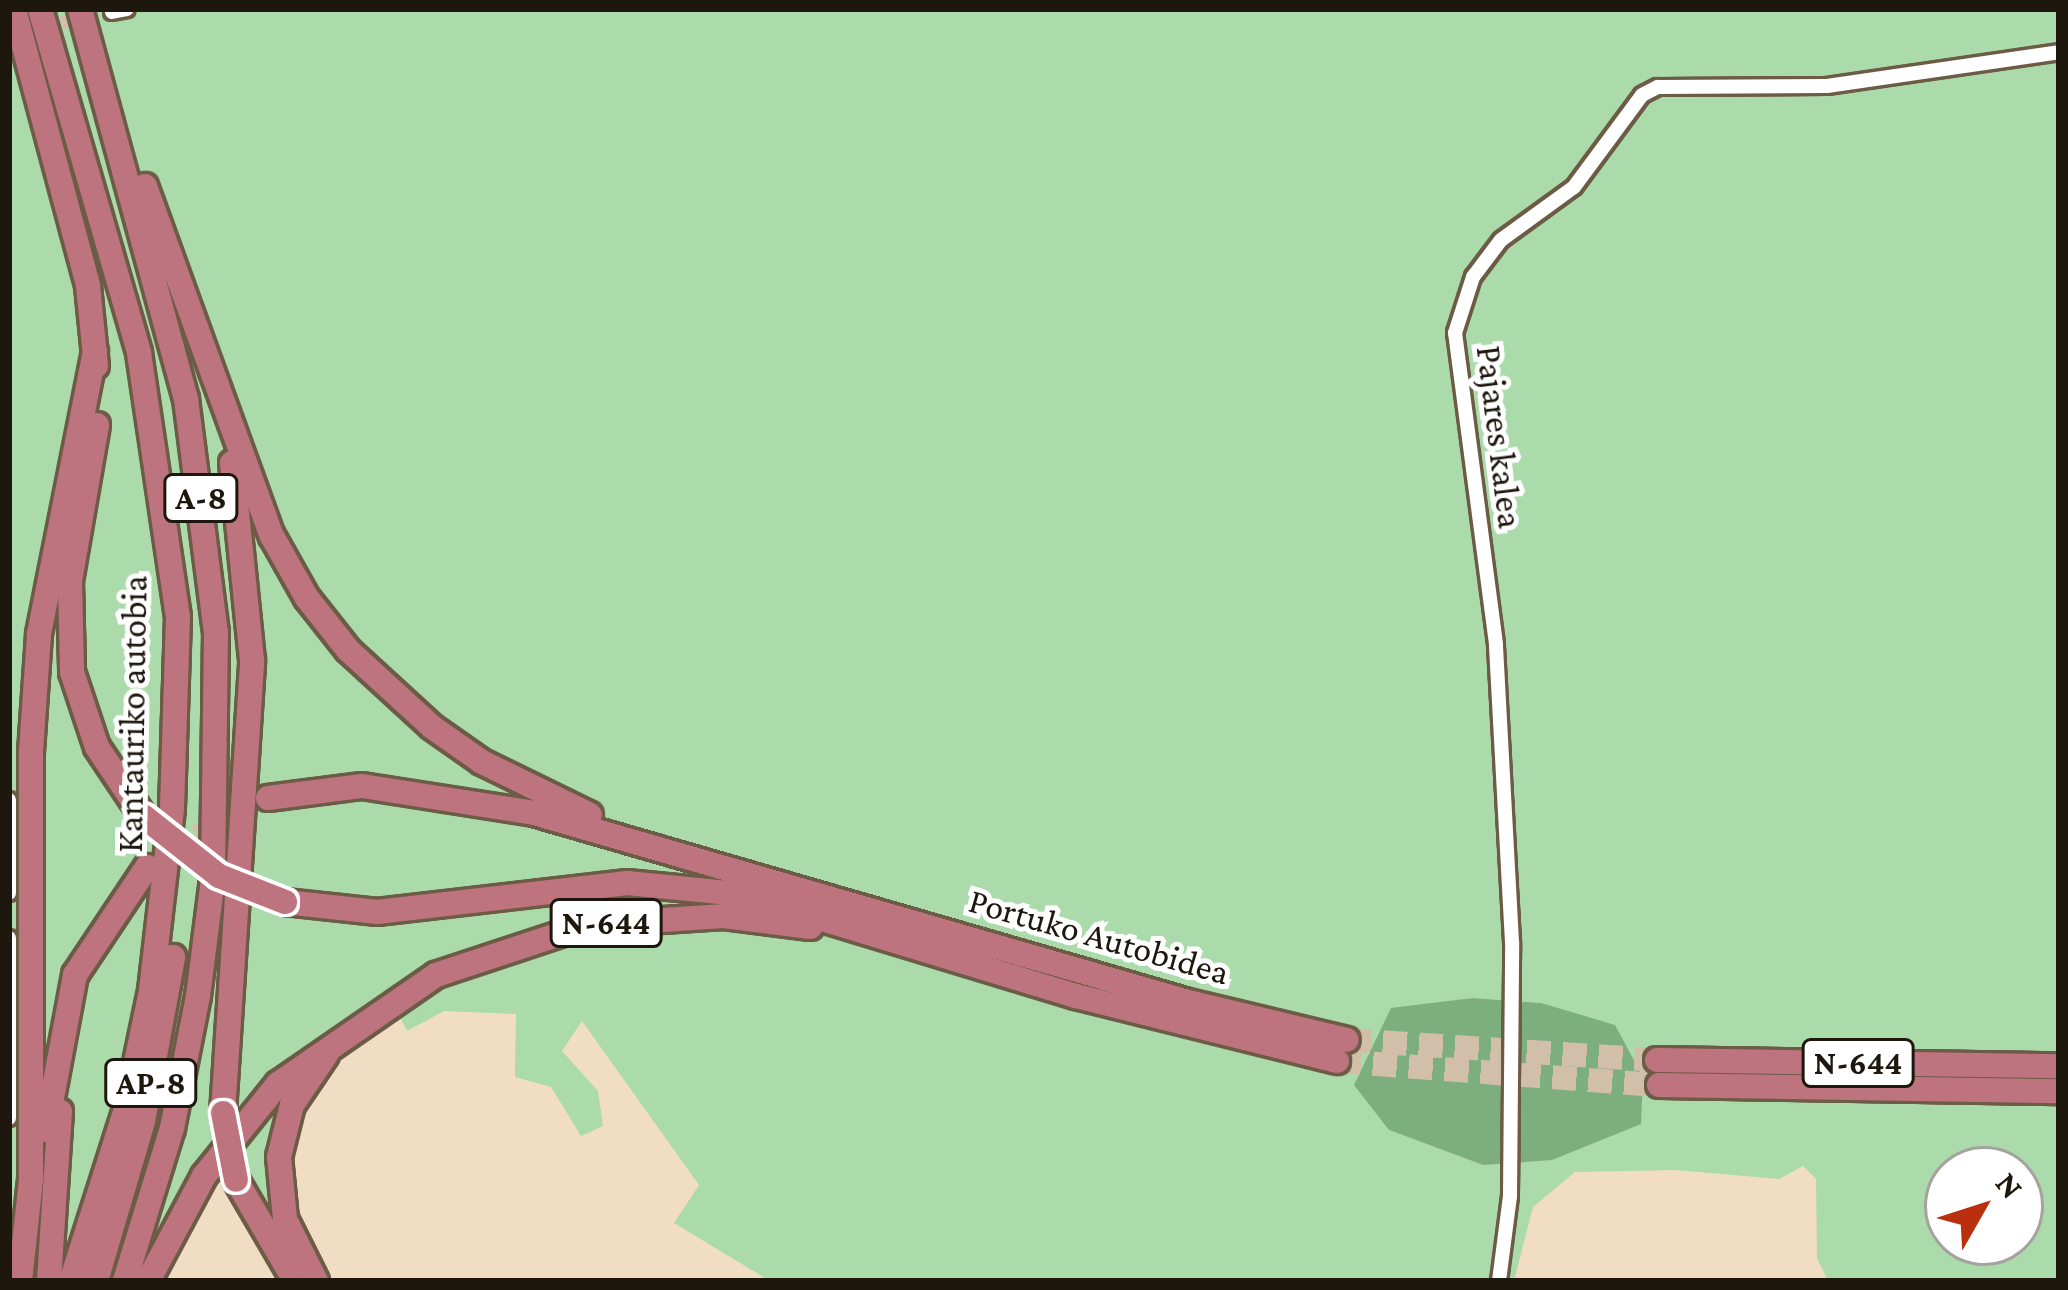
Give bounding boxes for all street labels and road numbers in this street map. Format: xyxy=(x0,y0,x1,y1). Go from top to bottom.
street label: Pajares kalea xyxy=(1466,343,1532,531)
road number: A-8 xyxy=(162,471,240,525)
street label: Kantauriko autobia xyxy=(109,575,157,853)
street label: Portuko Autobidea xyxy=(964,879,1234,995)
road number: N-644 xyxy=(549,896,663,950)
road number: N-644 xyxy=(1801,1036,1915,1090)
road number: AP-8 xyxy=(103,1056,199,1110)

